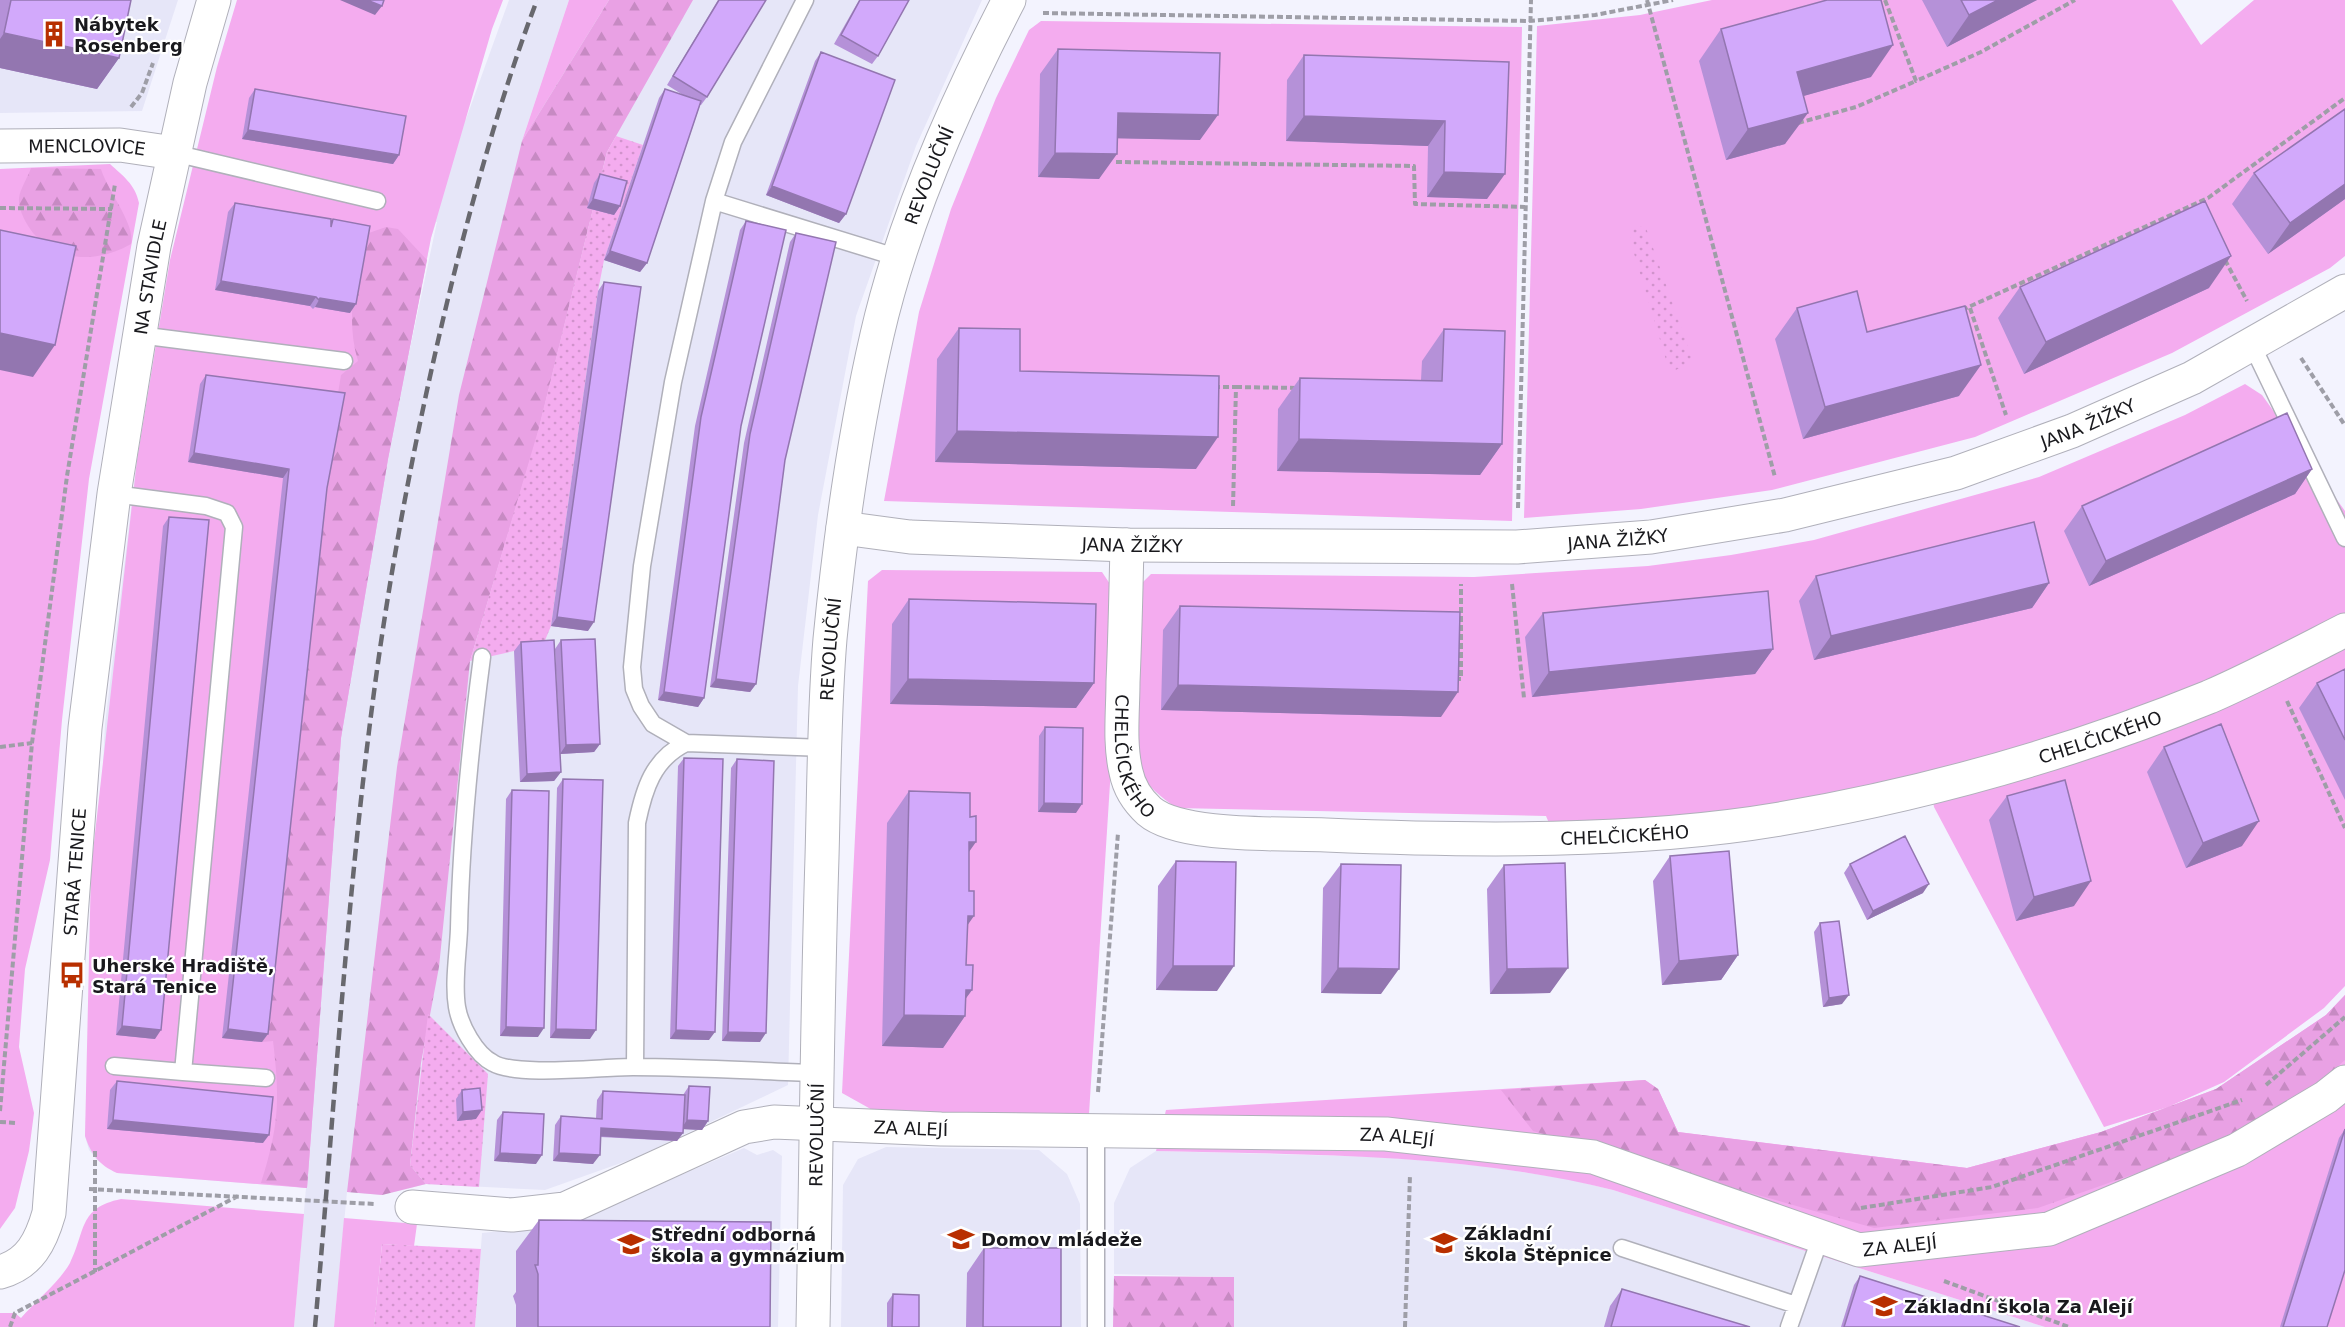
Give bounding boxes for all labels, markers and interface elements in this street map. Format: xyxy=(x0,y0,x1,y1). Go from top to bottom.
place label: Nábytek Rosenberg xyxy=(74,14,183,56)
building icon: Nábytek Rosenberg xyxy=(39,19,69,49)
street label: REVOLUČNÍ xyxy=(900,123,958,227)
street label: MENCLOVICE xyxy=(28,134,147,159)
street label: NA STAVIDLE xyxy=(129,217,170,336)
street label: JANA ŽIŽKY xyxy=(2037,393,2139,452)
street label: JANA ŽIŽKY xyxy=(1566,524,1671,554)
street label: JANA ŽIŽKY xyxy=(1080,533,1184,556)
street label: REVOLUČNÍ xyxy=(816,596,845,702)
street label: CHELČICKÉHO xyxy=(1111,694,1160,822)
street label: CHELČICKÉHO xyxy=(2036,706,2164,767)
street label: STARÁ TENICE xyxy=(59,807,90,937)
street label: CHELČICKÉHO xyxy=(1560,820,1690,849)
place label: Uherské Hradiště, Stará Tenice xyxy=(92,955,275,997)
bus stop icon: Uherské Hradiště, Stará Tenice xyxy=(57,960,87,990)
street label: REVOLUČNÍ xyxy=(805,1083,827,1187)
street label: ZA ALEJÍ xyxy=(873,1116,948,1140)
street label: ZA ALEJÍ xyxy=(1359,1123,1435,1150)
place label: Základní škola Štěpnice xyxy=(1464,1223,1612,1265)
place label: Střední odborná škola a gymnázium xyxy=(651,1224,845,1266)
school or university icon: Domov mládeže xyxy=(946,1224,976,1254)
school or university icon: Základní škola Štěpnice xyxy=(1429,1228,1459,1258)
school or university icon: Střední odborná škola a gymnázium xyxy=(616,1229,646,1259)
place label: Domov mládeže xyxy=(981,1229,1142,1250)
street label: ZA ALEJÍ xyxy=(1861,1231,1938,1260)
school or university icon: Základní škola Za Alejí xyxy=(1869,1291,1899,1321)
place label: Základní škola Za Alejí xyxy=(1904,1296,2134,1317)

